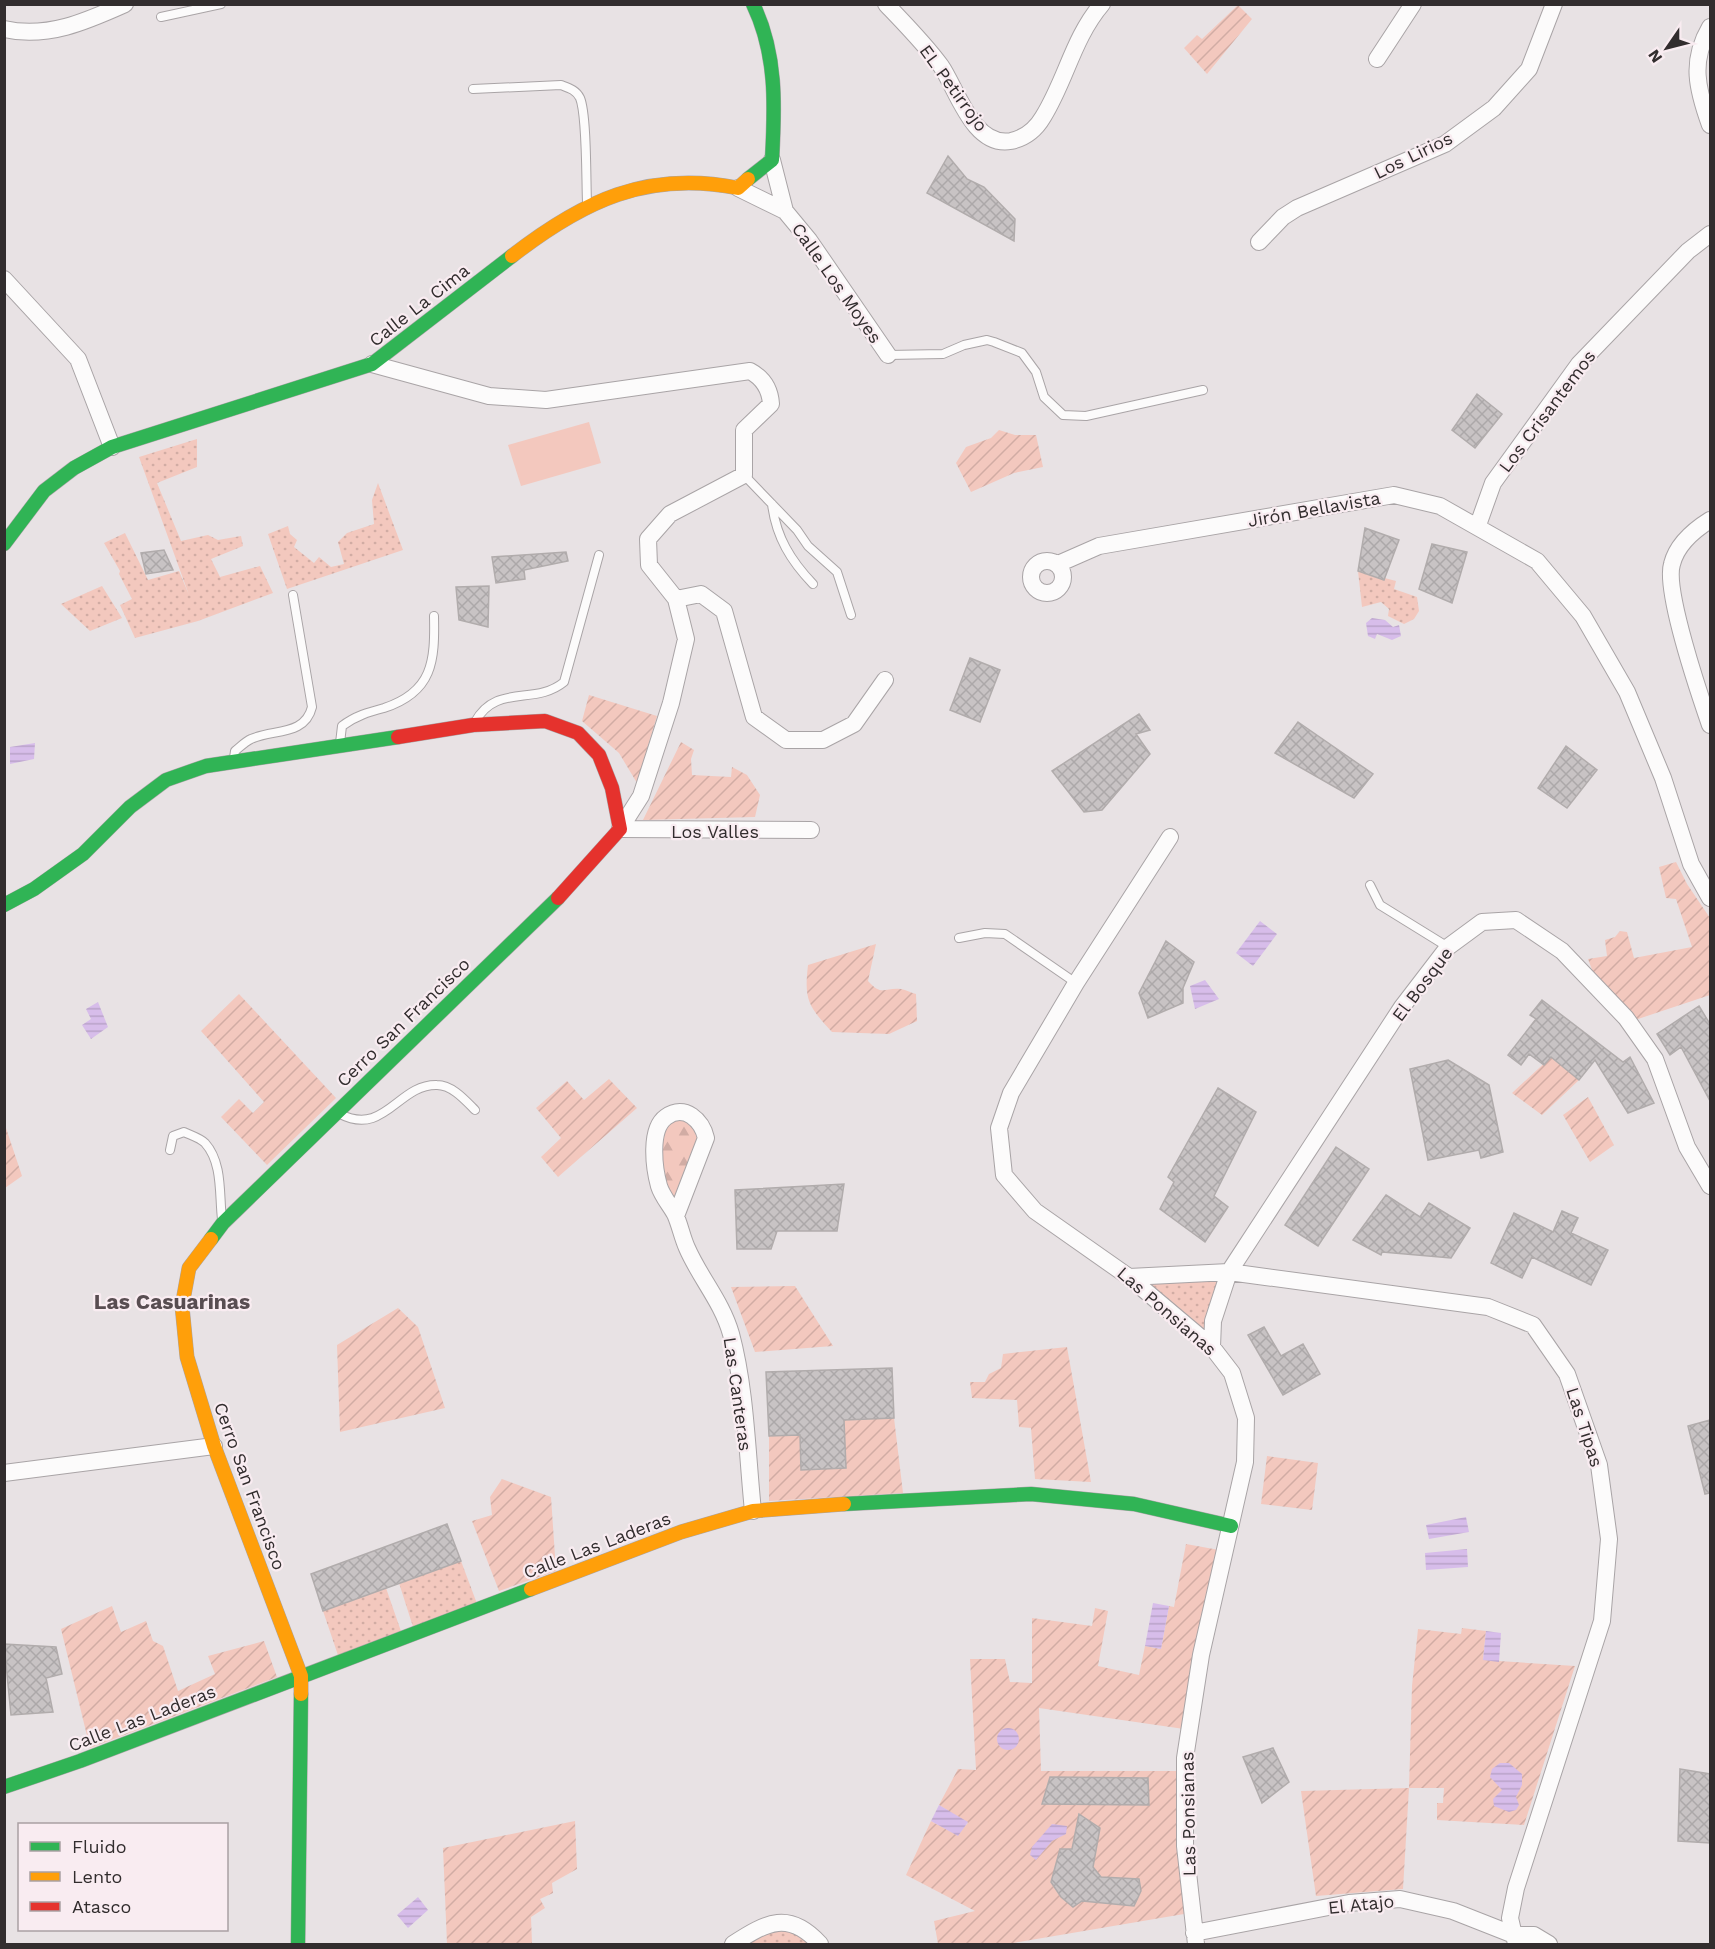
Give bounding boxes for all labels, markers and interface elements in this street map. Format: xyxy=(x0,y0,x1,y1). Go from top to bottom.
north arrow xyxy=(1637,18,1697,78)
street label: EL Petirrojo xyxy=(916,41,992,135)
text: N xyxy=(1644,46,1666,67)
street label: Los Lirios xyxy=(1370,127,1456,183)
street label: Calle Los Moyes xyxy=(788,219,886,347)
street label: Calle La Cima xyxy=(365,259,473,351)
street label: Los Crisantemos xyxy=(1494,346,1600,476)
street label: Jirón Bellavista xyxy=(1246,487,1382,531)
street label: Los Valles xyxy=(671,821,759,842)
street label: El Bosque xyxy=(1387,943,1457,1025)
street label: Cerro San Francisco xyxy=(332,953,474,1091)
street label: Las Ponsianas xyxy=(1113,1262,1221,1360)
district label: Las Casuarinas xyxy=(94,1289,250,1314)
street label: Las Canteras xyxy=(720,1336,756,1452)
street label: Las Tipas xyxy=(1562,1385,1608,1469)
street label: Cerro San Francisco xyxy=(210,1399,290,1573)
street label: Calle Las Laderas xyxy=(520,1507,674,1583)
street label: Calle Las Laderas xyxy=(65,1680,219,1756)
street label: Las Ponsianas xyxy=(1176,1752,1200,1876)
legend xyxy=(18,1823,228,1931)
text: Fluido xyxy=(72,1836,126,1857)
text: Lento xyxy=(72,1866,122,1887)
street label: El Atajo xyxy=(1327,1890,1395,1918)
text: Atasco xyxy=(72,1896,131,1917)

